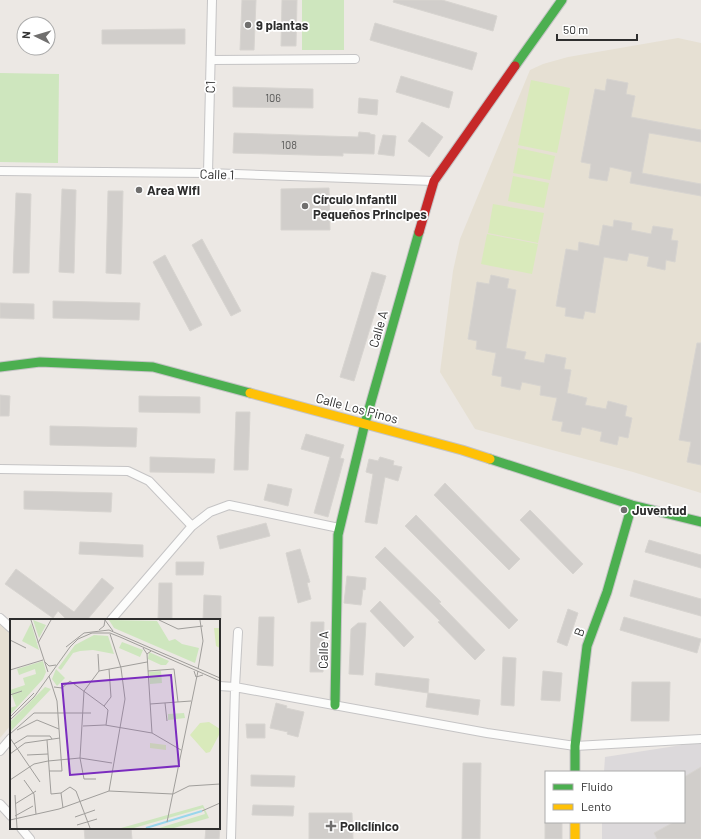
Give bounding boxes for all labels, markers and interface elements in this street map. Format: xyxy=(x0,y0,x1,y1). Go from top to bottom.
north arrow xyxy=(16,16,56,56)
scale bar xyxy=(557,16,637,42)
place label: 9 plantas xyxy=(256,17,309,33)
marker: 9 plantas xyxy=(243,20,253,30)
text: 50 m xyxy=(563,22,588,36)
text: N xyxy=(19,31,32,39)
street label: C1 xyxy=(202,80,218,94)
house number: 106 xyxy=(265,91,281,104)
house number: 108 xyxy=(281,138,297,151)
street label: Calle 1 xyxy=(199,165,235,183)
place label: Area Wifi xyxy=(147,182,200,198)
marker: Area Wifi xyxy=(134,185,144,195)
place label: Círculo Infantil Pequeños Principes xyxy=(313,191,427,222)
marker: Círculo Infantil Pequeños Principes xyxy=(300,201,310,211)
street label: Calle A xyxy=(365,309,391,349)
street label: Calle Los Pinos xyxy=(314,389,400,427)
place label: Juventud xyxy=(632,502,687,518)
marker: Juventud xyxy=(619,505,629,515)
inset map xyxy=(10,619,220,829)
street label: B xyxy=(570,625,588,639)
street label: Calle A xyxy=(315,631,331,669)
legend xyxy=(545,771,685,823)
text: Fluido xyxy=(581,779,613,793)
text: Lento xyxy=(581,799,611,813)
place label: Policlínico xyxy=(340,818,399,834)
marker: Policlínico xyxy=(325,820,337,832)

